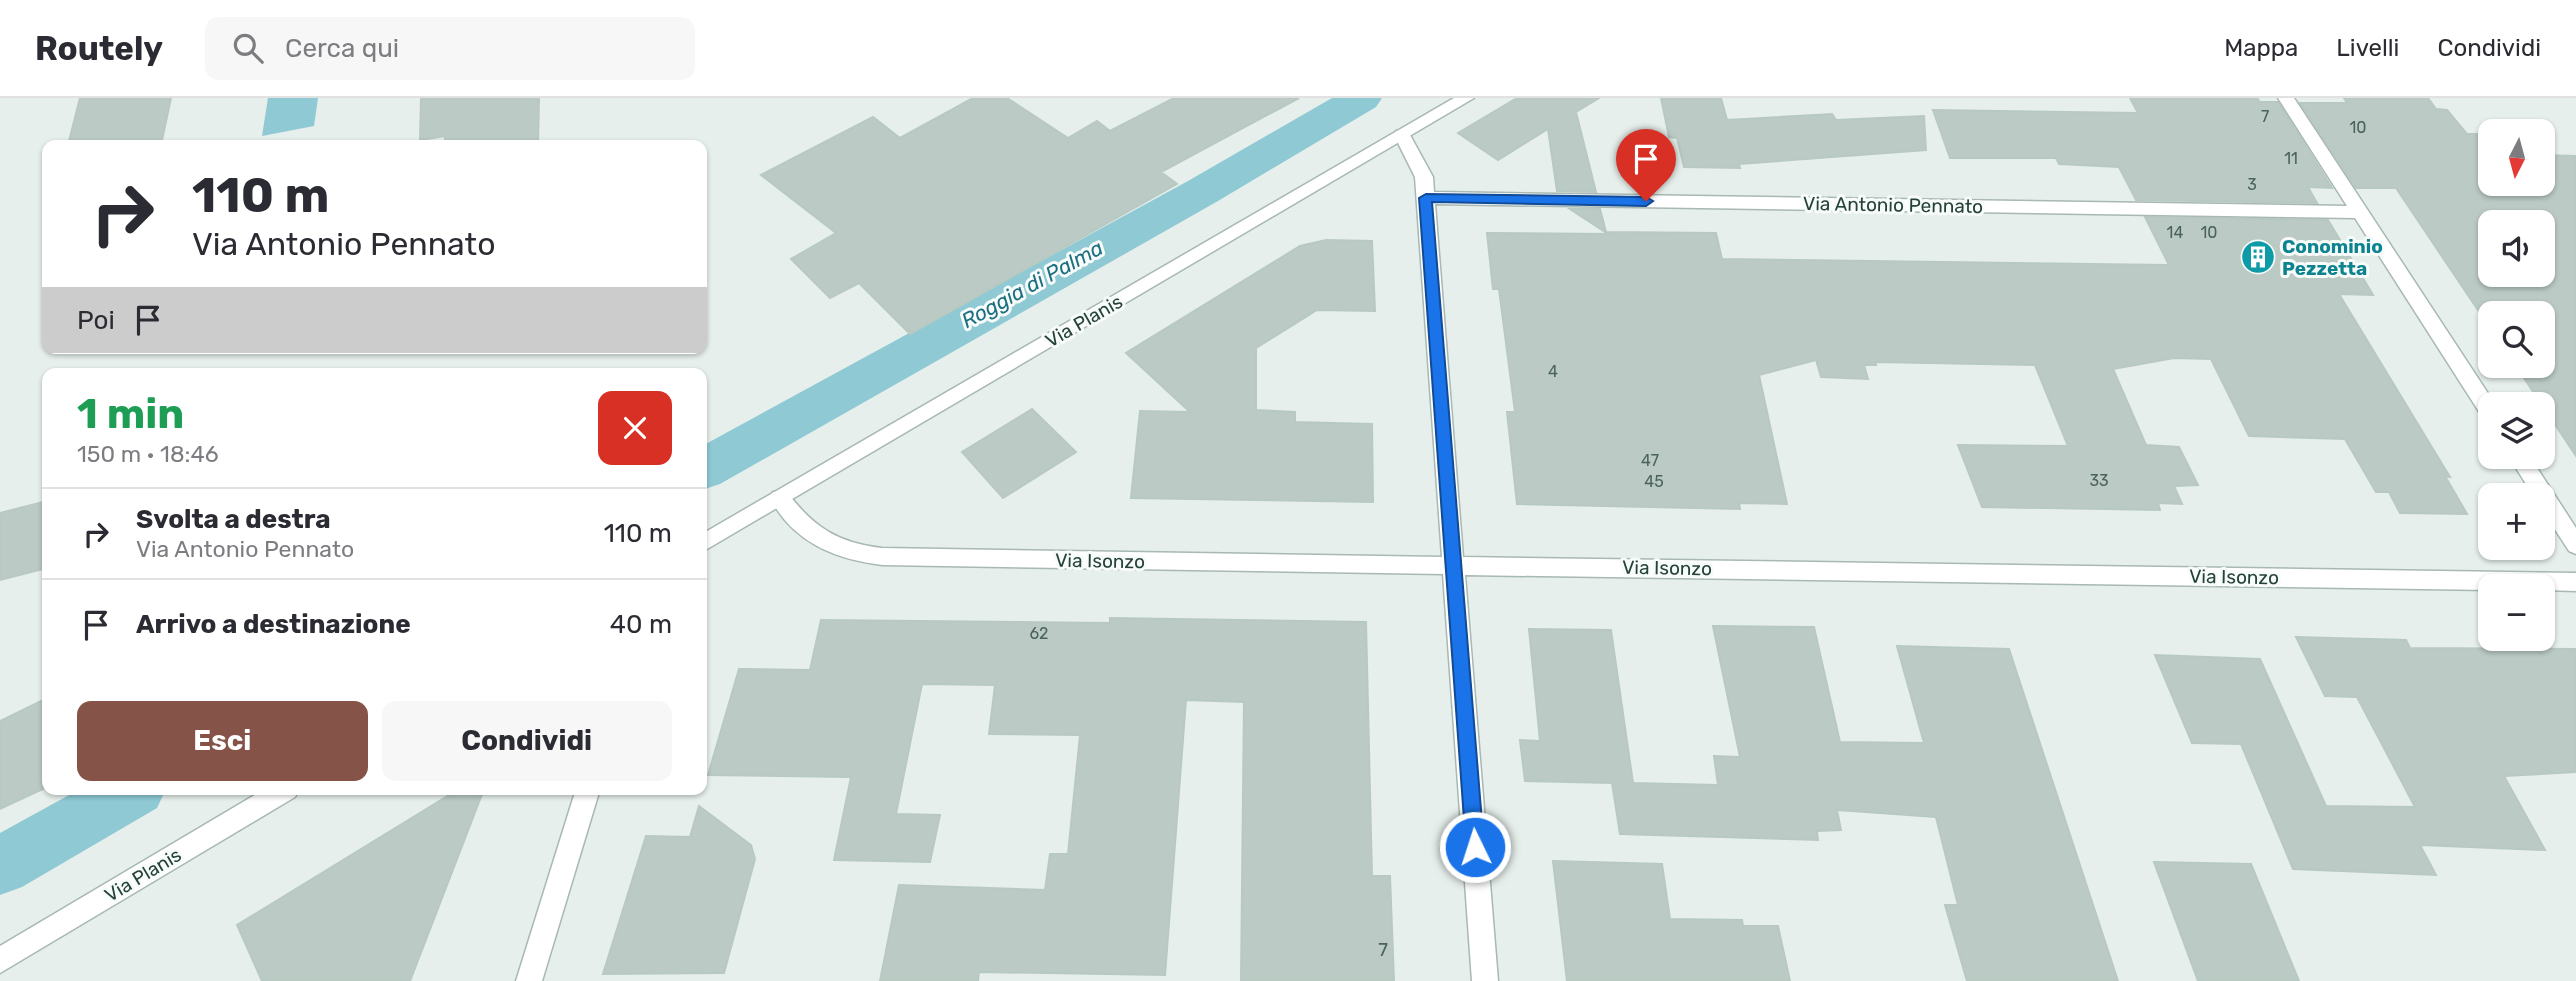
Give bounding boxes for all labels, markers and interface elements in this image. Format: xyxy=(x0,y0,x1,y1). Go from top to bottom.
search box xyxy=(205,17,695,80)
text: Routely xyxy=(35,29,163,68)
icon: search xyxy=(229,29,267,67)
text: Cerca qui xyxy=(285,33,399,64)
text: Mappa xyxy=(2224,34,2298,62)
text: Livelli xyxy=(2336,34,2399,62)
text: Condividi xyxy=(2437,34,2541,62)
house number: 7 xyxy=(2261,107,2269,126)
house number: 10 xyxy=(2349,118,2367,137)
north arrow xyxy=(2478,119,2555,196)
map controls xyxy=(2478,119,2555,651)
pin xyxy=(1616,129,1676,201)
icon: arrive xyxy=(1627,140,1665,178)
house number: 11 xyxy=(2284,149,2298,168)
text: 110 m xyxy=(192,166,329,224)
icon: right xyxy=(77,168,168,259)
house number: 3 xyxy=(2247,175,2257,194)
street label: Via Antonio Pennato xyxy=(1803,192,1983,218)
button: sound xyxy=(2478,210,2555,287)
house number: 14 xyxy=(2167,223,2183,242)
house number: 10 xyxy=(2200,223,2218,242)
text: Via Antonio Pennato xyxy=(192,225,496,263)
water label: Roggia di Palma xyxy=(957,235,1107,333)
place label: Conominio Pezzetta xyxy=(2282,235,2383,280)
building icon: Conominio Pezzetta xyxy=(2239,238,2277,276)
street label: Via Planis xyxy=(1041,290,1127,352)
icon: arrive xyxy=(129,301,167,339)
button: search xyxy=(2478,301,2555,378)
text: Poi xyxy=(77,305,115,336)
house number: 4 xyxy=(1548,362,1558,381)
text: 1 min xyxy=(77,389,184,439)
button: close xyxy=(598,391,672,465)
button: layers xyxy=(2478,392,2555,469)
text: 150 m · 18:46 xyxy=(77,440,219,468)
house number: 47 xyxy=(1641,451,1659,470)
house number: 33 xyxy=(2089,471,2109,490)
house number: 45 xyxy=(1644,472,1664,491)
button: + xyxy=(2478,483,2555,560)
text: Svolta a destra xyxy=(136,504,331,535)
icon: right xyxy=(77,515,115,553)
text: 110 m xyxy=(604,518,672,549)
text: Via Antonio Pennato xyxy=(136,535,354,563)
street label: Via Isonzo xyxy=(1055,549,1145,573)
street label: Via Isonzo xyxy=(1622,556,1712,580)
street label: Via Isonzo xyxy=(2189,565,2279,589)
button: − xyxy=(2478,574,2555,651)
icon: arrive xyxy=(77,606,115,644)
text: Arrivo a destinazione xyxy=(136,609,411,640)
text: 40 m xyxy=(610,609,672,640)
house number: 62 xyxy=(1029,624,1049,643)
button: Esci xyxy=(77,701,368,781)
button: Condividi xyxy=(382,701,672,781)
position arrow xyxy=(1438,810,1512,884)
street label: Via Planis xyxy=(101,843,185,907)
house number: 7 xyxy=(1378,938,1388,961)

